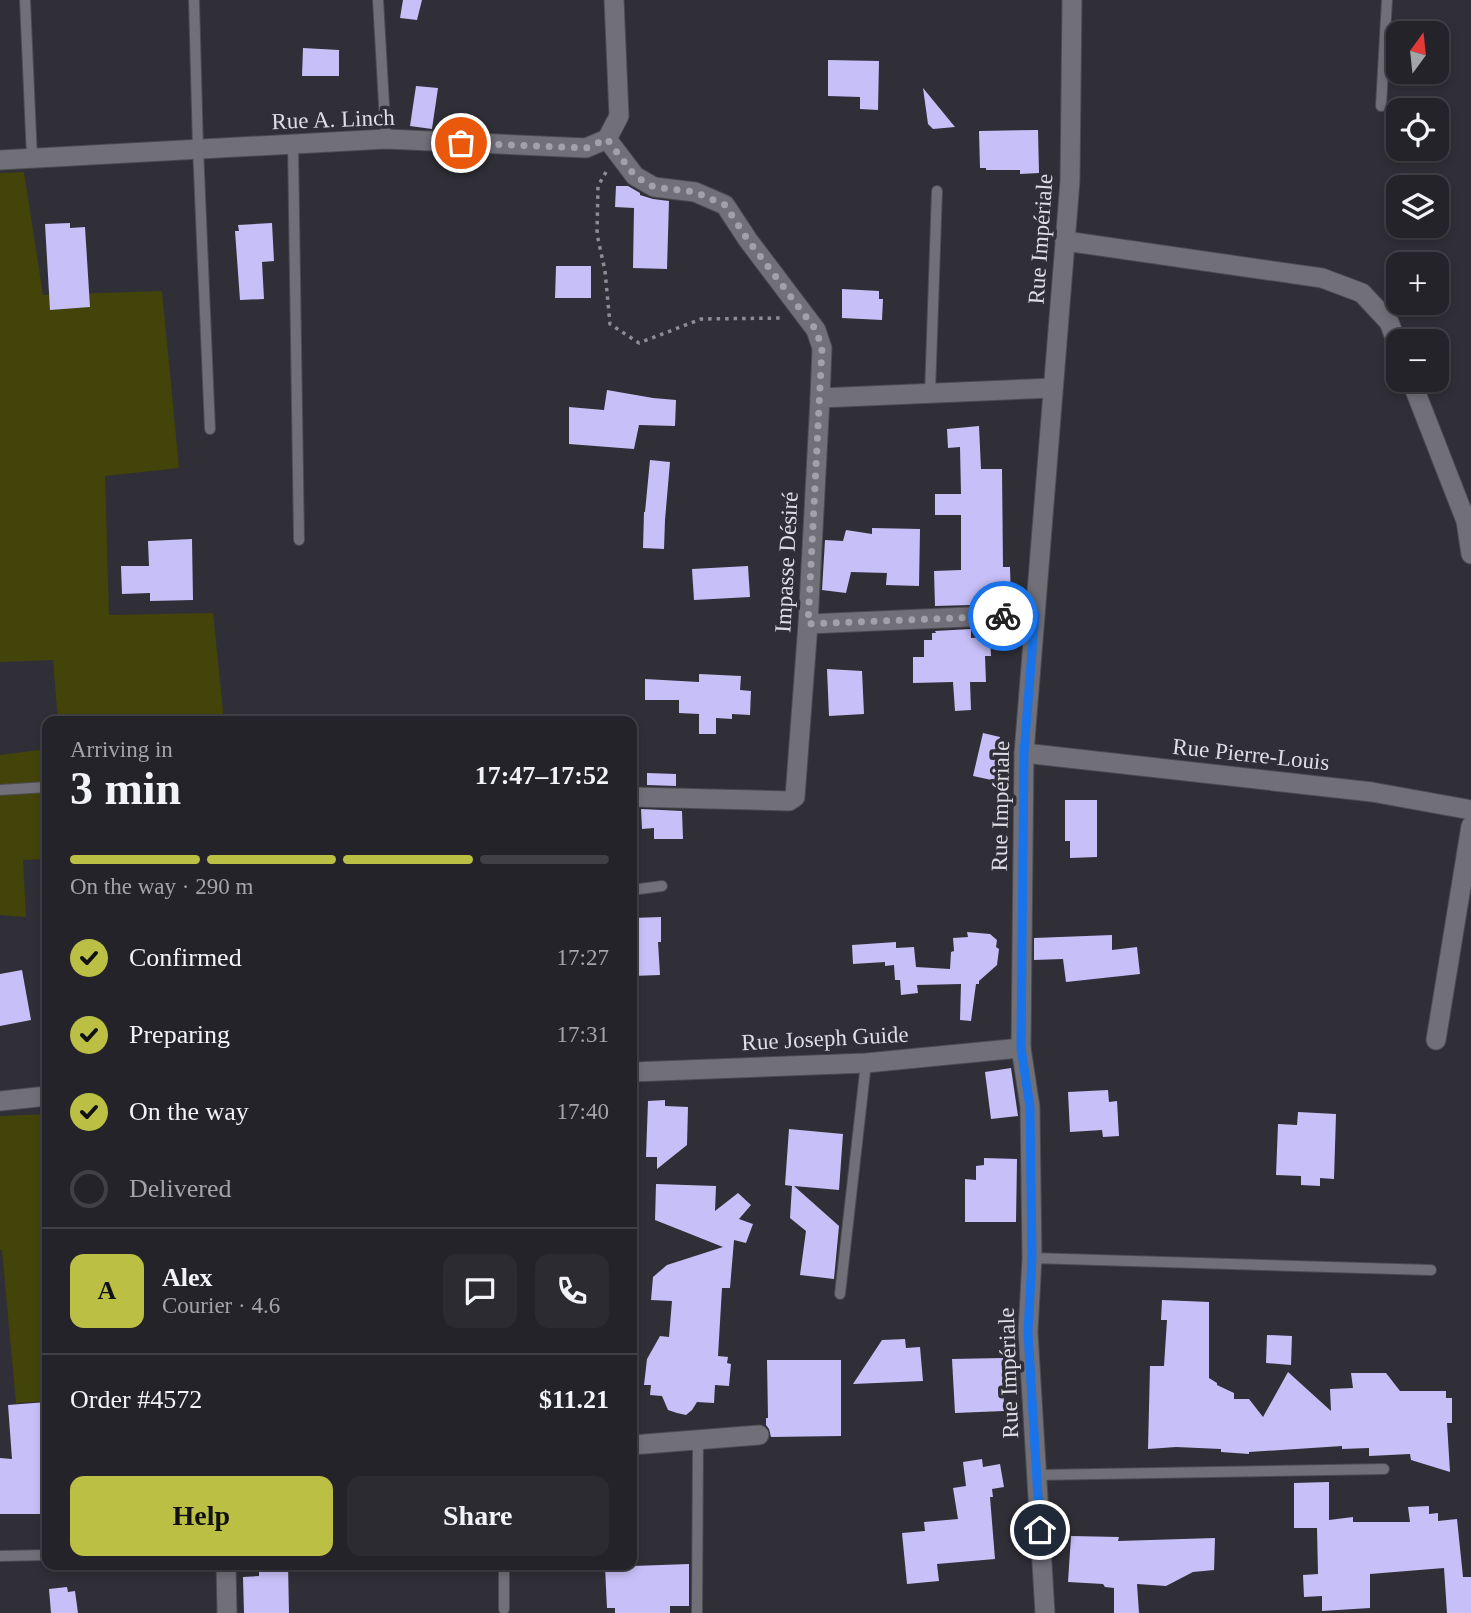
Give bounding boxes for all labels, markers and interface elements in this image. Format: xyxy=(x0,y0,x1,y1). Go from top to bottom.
north arrow xyxy=(1386,21,1449,84)
map controls xyxy=(1386,21,1449,392)
button: locate xyxy=(1386,98,1449,161)
street label: Rue A. Linch xyxy=(271,105,396,134)
pin xyxy=(431,113,491,173)
icon: bag xyxy=(442,124,480,162)
street label: Rue Impériale xyxy=(1023,173,1058,305)
button: layers xyxy=(1386,175,1449,238)
button: + xyxy=(1386,252,1449,315)
button: − xyxy=(1386,329,1449,392)
street label: Impasse Désiré xyxy=(770,491,803,633)
courier xyxy=(968,581,1038,651)
icon: bike xyxy=(984,597,1022,635)
street label: Rue Pierre-Louis xyxy=(1171,734,1331,775)
text: Arriving in xyxy=(70,737,173,762)
street label: Rue Impériale xyxy=(987,740,1014,872)
text: 17:47–17:52 xyxy=(475,761,609,790)
text: 3 min xyxy=(70,763,181,814)
text: On the way · 290 m xyxy=(70,874,253,899)
icon: check xyxy=(70,939,108,977)
text: Confirmed xyxy=(129,943,242,972)
text: 17:27 xyxy=(557,945,609,970)
icon: check xyxy=(70,1016,108,1054)
text: Preparing xyxy=(129,1020,230,1049)
text: 17:31 xyxy=(557,1022,609,1047)
street label: Rue Joseph Guide xyxy=(741,1022,909,1055)
icon: check xyxy=(70,1093,108,1131)
text: On the way xyxy=(129,1097,249,1126)
text: 17:40 xyxy=(557,1099,609,1124)
text: Delivered xyxy=(129,1174,232,1203)
button: chat xyxy=(443,1254,517,1328)
button: phone xyxy=(535,1254,609,1328)
text: Alex xyxy=(162,1263,213,1292)
text: A xyxy=(98,1276,116,1305)
text: Courier · 4.6 xyxy=(162,1293,280,1318)
street label: Rue Impériale xyxy=(994,1307,1023,1439)
text: Order #4572 xyxy=(70,1385,202,1414)
text: $11.21 xyxy=(539,1385,609,1414)
button: Help xyxy=(70,1476,333,1556)
button: Share xyxy=(347,1476,609,1556)
pin xyxy=(1010,1500,1070,1560)
icon: home xyxy=(1021,1511,1059,1549)

